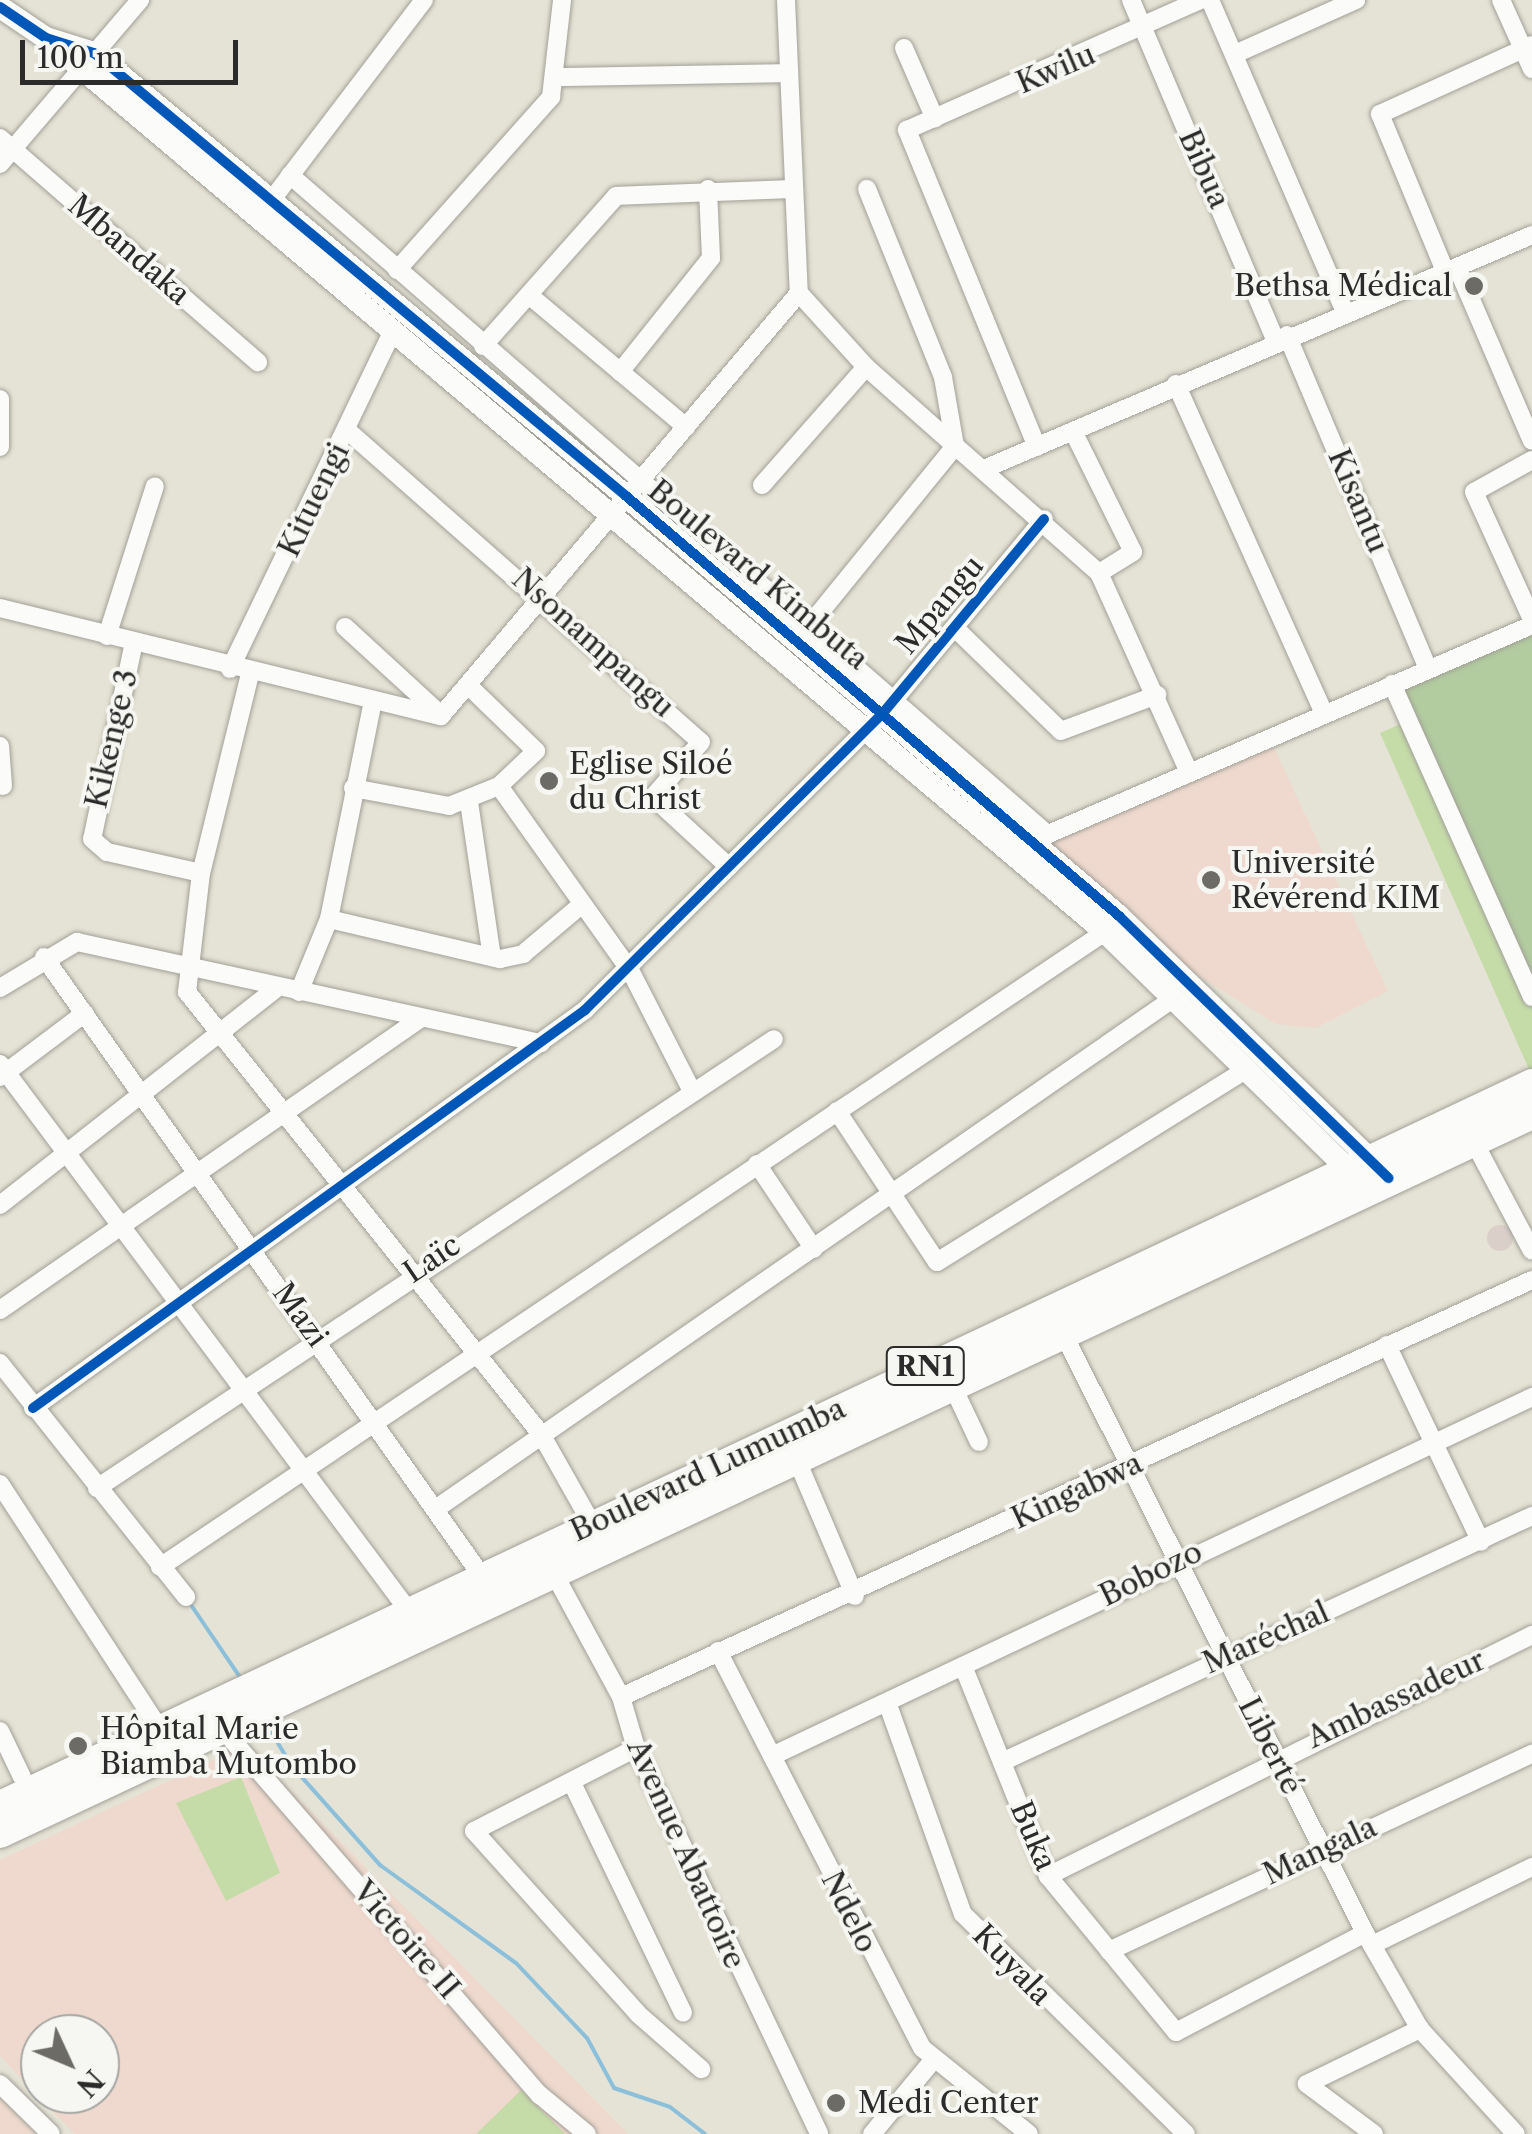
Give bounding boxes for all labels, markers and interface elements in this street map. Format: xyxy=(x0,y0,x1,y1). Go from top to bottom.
scale bar xyxy=(25,20,242,82)
street label: Kwilu xyxy=(1011,36,1101,102)
text: 100 m xyxy=(37,39,124,76)
street label: Bibua xyxy=(1171,124,1237,214)
street label: Mbandaka xyxy=(61,187,197,313)
place label: Bethsa Médical xyxy=(1234,268,1452,304)
marker: Bethsa Médical xyxy=(1461,273,1487,299)
street label: Kituengi xyxy=(271,437,357,563)
street label: Kisantu xyxy=(1320,444,1396,558)
street label: Boulevard Kimbuta xyxy=(641,472,875,678)
street label: Mpangu xyxy=(889,549,991,661)
street label: Nsonampangu xyxy=(505,561,681,725)
street label: Kikenge 3 xyxy=(79,666,145,812)
place label: Eglise Siloé du Christ xyxy=(569,746,732,816)
marker: Eglise Siloé du Christ xyxy=(538,770,560,792)
place label: Université Révérend KIM xyxy=(1231,845,1440,916)
marker: Université Révérend KIM xyxy=(1200,869,1222,891)
street label: Laïc xyxy=(397,1227,467,1291)
street label: Mazi xyxy=(265,1276,335,1354)
road number: RN1 xyxy=(885,1343,965,1389)
street label: Boulevard Lumumba xyxy=(565,1390,851,1550)
street label: Kingabwa xyxy=(1006,1445,1148,1537)
street label: Bobozo xyxy=(1094,1534,1208,1614)
street label: Maréchal xyxy=(1197,1594,1335,1682)
street label: Ambassadeur xyxy=(1301,1642,1491,1756)
street label: Liberté xyxy=(1230,1692,1310,1800)
place label: Hôpital Marie Biamba Mutombo xyxy=(100,1711,357,1782)
marker: Hôpital Marie Biamba Mutombo xyxy=(65,1733,91,1759)
street label: Avenue Abattoire xyxy=(619,1733,753,1975)
street label: Buka xyxy=(1002,1796,1064,1876)
street label: Mangala xyxy=(1258,1809,1382,1893)
street label: Ndelo xyxy=(813,1865,885,1959)
street label: Victoire II xyxy=(345,1874,467,2006)
street label: Kuyala xyxy=(965,1917,1059,2013)
north arrow xyxy=(20,2014,120,2114)
text: N xyxy=(69,2063,111,2104)
place label: Medi Center xyxy=(858,2085,1039,2121)
marker: Medi Center xyxy=(823,2090,849,2116)

